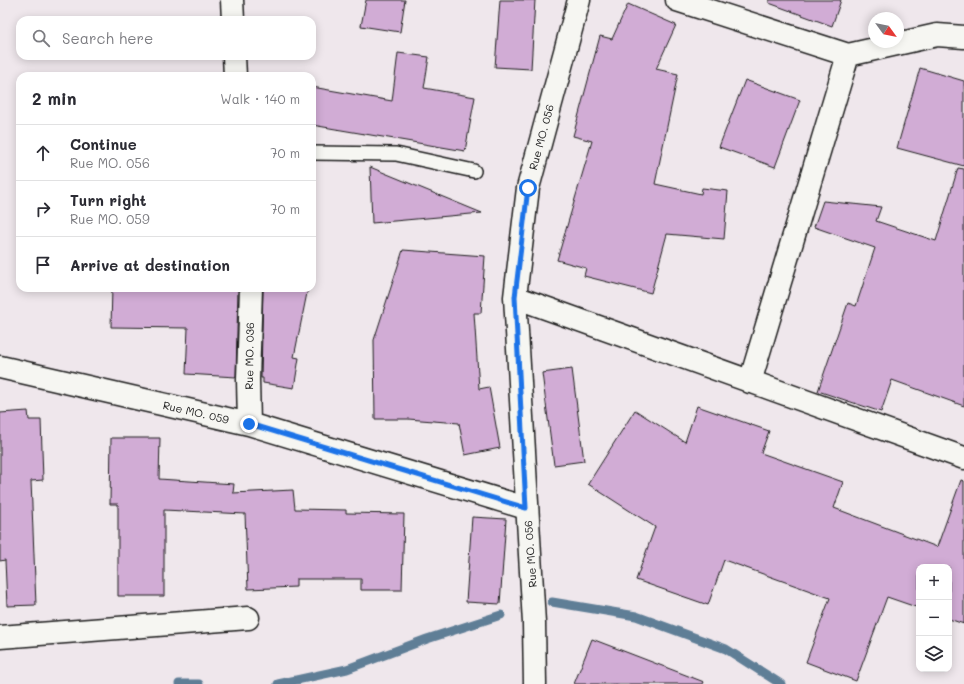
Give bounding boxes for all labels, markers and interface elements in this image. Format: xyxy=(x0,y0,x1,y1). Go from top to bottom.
north arrow xyxy=(868,12,904,48)
search box xyxy=(16,16,316,60)
icon: search xyxy=(30,27,52,49)
text: Search here xyxy=(62,28,153,48)
text: 2 min xyxy=(32,87,77,109)
text: Walk · 140 m xyxy=(220,90,300,107)
street label: Rue MO. 056 xyxy=(525,102,557,172)
text: Continue xyxy=(70,134,137,154)
icon: ahead xyxy=(32,142,54,164)
text: 70 m xyxy=(270,144,300,161)
text: Rue MO. 056 xyxy=(70,154,150,171)
route start xyxy=(519,179,537,197)
text: Turn right xyxy=(70,190,147,210)
icon: right xyxy=(32,198,54,220)
text: 70 m xyxy=(270,200,300,217)
text: Rue MO. 059 xyxy=(70,210,150,227)
icon: arrive xyxy=(32,254,54,276)
text: Arrive at destination xyxy=(70,255,230,275)
street label: Rue MO. 036 xyxy=(241,322,257,390)
street label: Rue MO. 059 xyxy=(161,397,231,427)
route end xyxy=(240,415,258,433)
street label: Rue MO. 056 xyxy=(520,520,540,588)
map controls xyxy=(916,564,952,672)
button: + xyxy=(916,564,952,600)
button: − xyxy=(916,600,952,636)
button: layers xyxy=(916,636,952,672)

